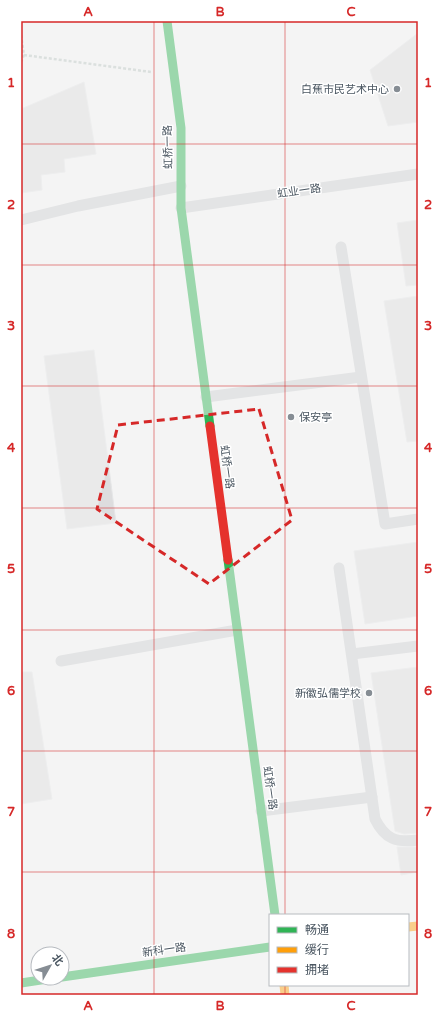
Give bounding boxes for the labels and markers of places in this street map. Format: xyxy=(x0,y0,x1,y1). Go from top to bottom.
place label: 白蕉市民艺术中心 xyxy=(301,83,389,96)
marker: 白蕉市民艺术中心 xyxy=(392,84,402,94)
place label: 保安亭 xyxy=(299,411,332,424)
marker: 保安亭 xyxy=(286,412,296,422)
place label: 新徽弘儒学校 xyxy=(295,687,361,700)
marker: 新徽弘儒学校 xyxy=(364,688,374,698)

